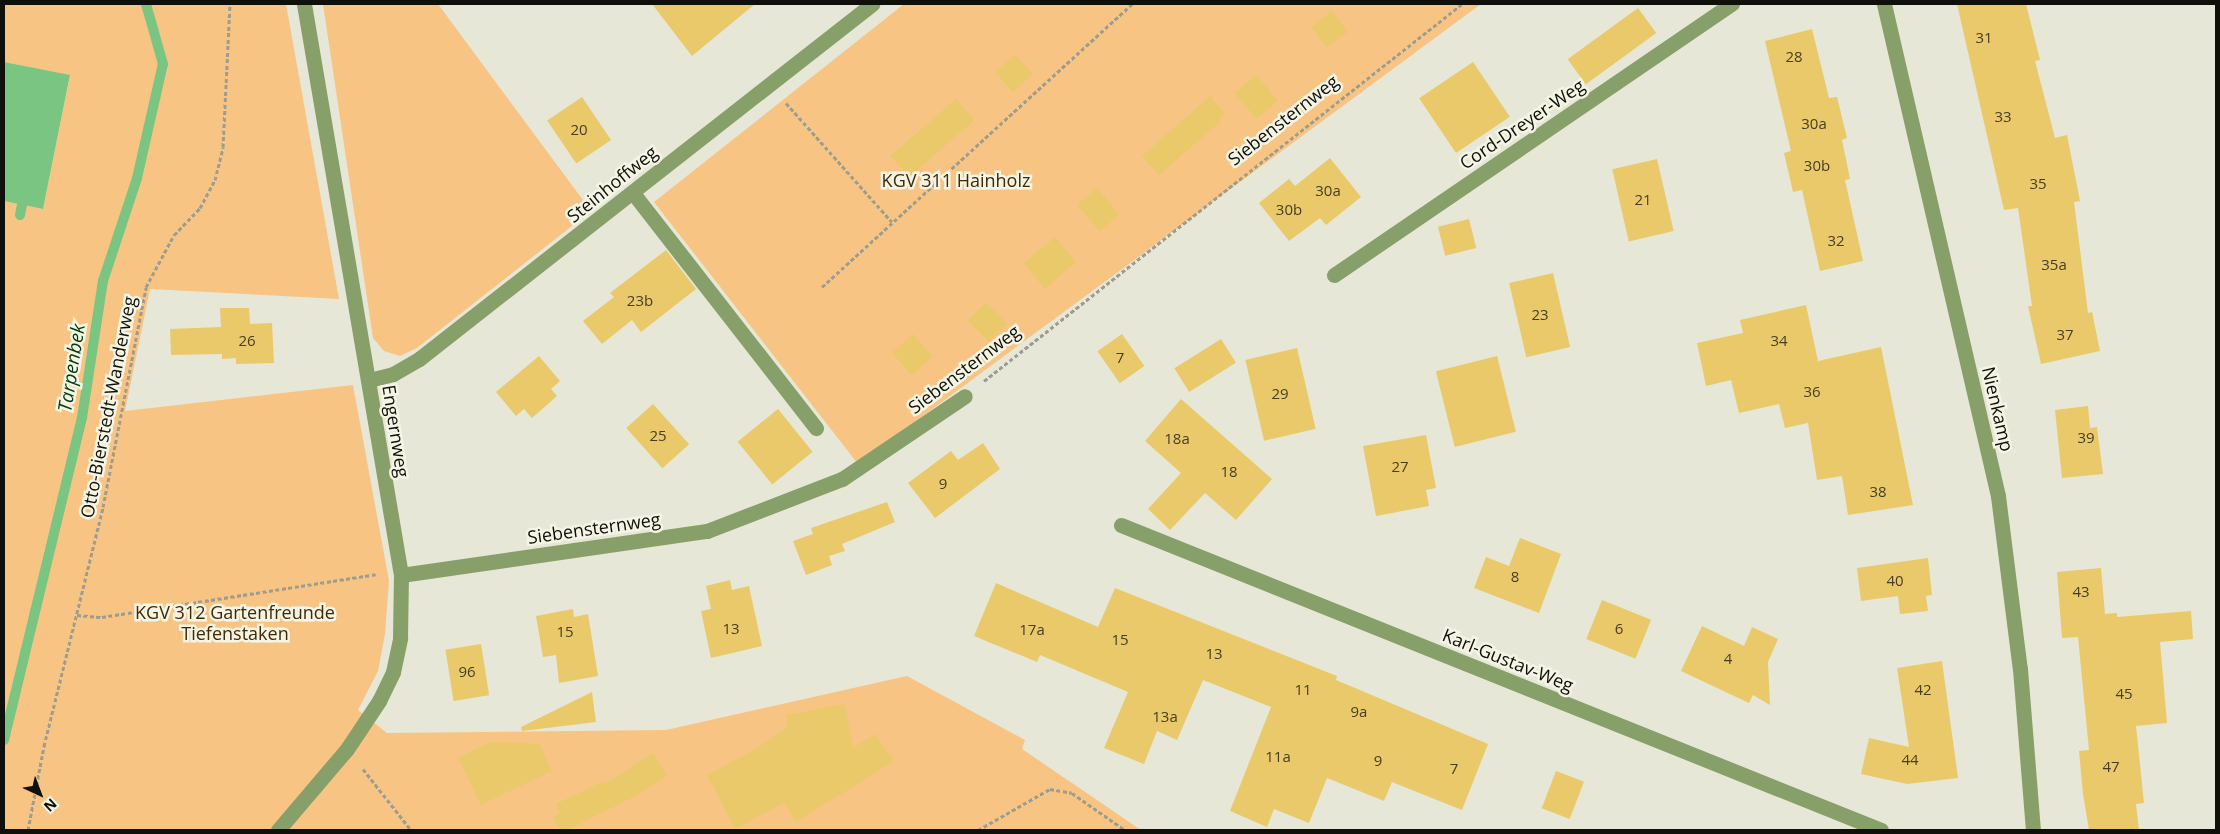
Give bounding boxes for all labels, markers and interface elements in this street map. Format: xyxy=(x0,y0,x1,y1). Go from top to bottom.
house number: 31 xyxy=(1975,29,1993,47)
house number: 28 xyxy=(1785,48,1803,66)
street label: Siebensternweg xyxy=(1224,70,1342,170)
street label: Cord-Dreyer-Weg xyxy=(1456,74,1588,174)
house number: 33 xyxy=(1994,108,2012,126)
house number: 30a xyxy=(1801,115,1827,133)
house number: 20 xyxy=(570,121,588,139)
street label: Steinhoffweg xyxy=(563,141,661,227)
house number: 30b xyxy=(1804,157,1830,175)
park label: KGV 311 Hainholz xyxy=(882,169,1030,191)
house number: 35 xyxy=(2029,175,2047,193)
house number: 30a xyxy=(1315,182,1341,200)
house number: 21 xyxy=(1634,191,1652,209)
house number: 30b xyxy=(1276,201,1302,219)
house number: 32 xyxy=(1827,232,1845,250)
house number: 35a xyxy=(2041,256,2067,274)
house number: 23b xyxy=(627,292,653,310)
street label: Otto-Bierstedt-Wanderweg xyxy=(76,294,140,520)
house number: 23 xyxy=(1531,306,1549,324)
street label: Siebensternweg xyxy=(904,320,1024,418)
water label: Tarpenbek xyxy=(54,322,90,414)
house number: 37 xyxy=(2056,326,2074,344)
house number: 26 xyxy=(238,332,256,350)
house number: 34 xyxy=(1770,332,1788,350)
house number: 7 xyxy=(1116,349,1124,367)
street label: Nienkamp xyxy=(1978,364,2018,454)
street label: Engernweg xyxy=(378,383,414,479)
house number: 36 xyxy=(1803,383,1821,401)
house number: 29 xyxy=(1271,385,1289,403)
house number: 25 xyxy=(649,427,667,445)
house number: 39 xyxy=(2077,429,2095,447)
house number: 18a xyxy=(1164,430,1190,448)
house number: 27 xyxy=(1391,458,1409,476)
house number: 18 xyxy=(1220,463,1238,481)
house number: 9 xyxy=(939,475,947,493)
house number: 38 xyxy=(1869,483,1887,501)
street label: Siebensternweg xyxy=(526,508,662,548)
house number: 8 xyxy=(1511,568,1519,586)
house number: 40 xyxy=(1886,572,1904,590)
house number: 43 xyxy=(2072,583,2090,601)
park label: KGV 312 Gartenfreunde Tiefenstaken xyxy=(135,602,335,644)
house number: 13 xyxy=(722,620,740,638)
house number: 6 xyxy=(1615,620,1623,638)
house number: 17a xyxy=(1019,621,1045,639)
house number: 15 xyxy=(556,623,574,641)
street label: Karl-Gustav-Weg xyxy=(1439,624,1577,696)
house number: 15 xyxy=(1111,631,1129,649)
house number: 13 xyxy=(1205,645,1223,663)
house number: 4 xyxy=(1724,650,1732,668)
house number: 96 xyxy=(458,663,476,681)
house number: 11 xyxy=(1294,681,1312,699)
house number: 42 xyxy=(1914,681,1932,699)
house number: 45 xyxy=(2115,685,2133,703)
house number: 9a xyxy=(1351,703,1367,721)
house number: 13a xyxy=(1152,708,1178,726)
house number: 11a xyxy=(1265,748,1291,766)
house number: 44 xyxy=(1901,751,1919,769)
house number: 9 xyxy=(1374,752,1382,770)
house number: 47 xyxy=(2102,758,2120,776)
house number: 7 xyxy=(1450,760,1458,778)
north arrow xyxy=(15,769,65,819)
text: N xyxy=(40,794,61,816)

